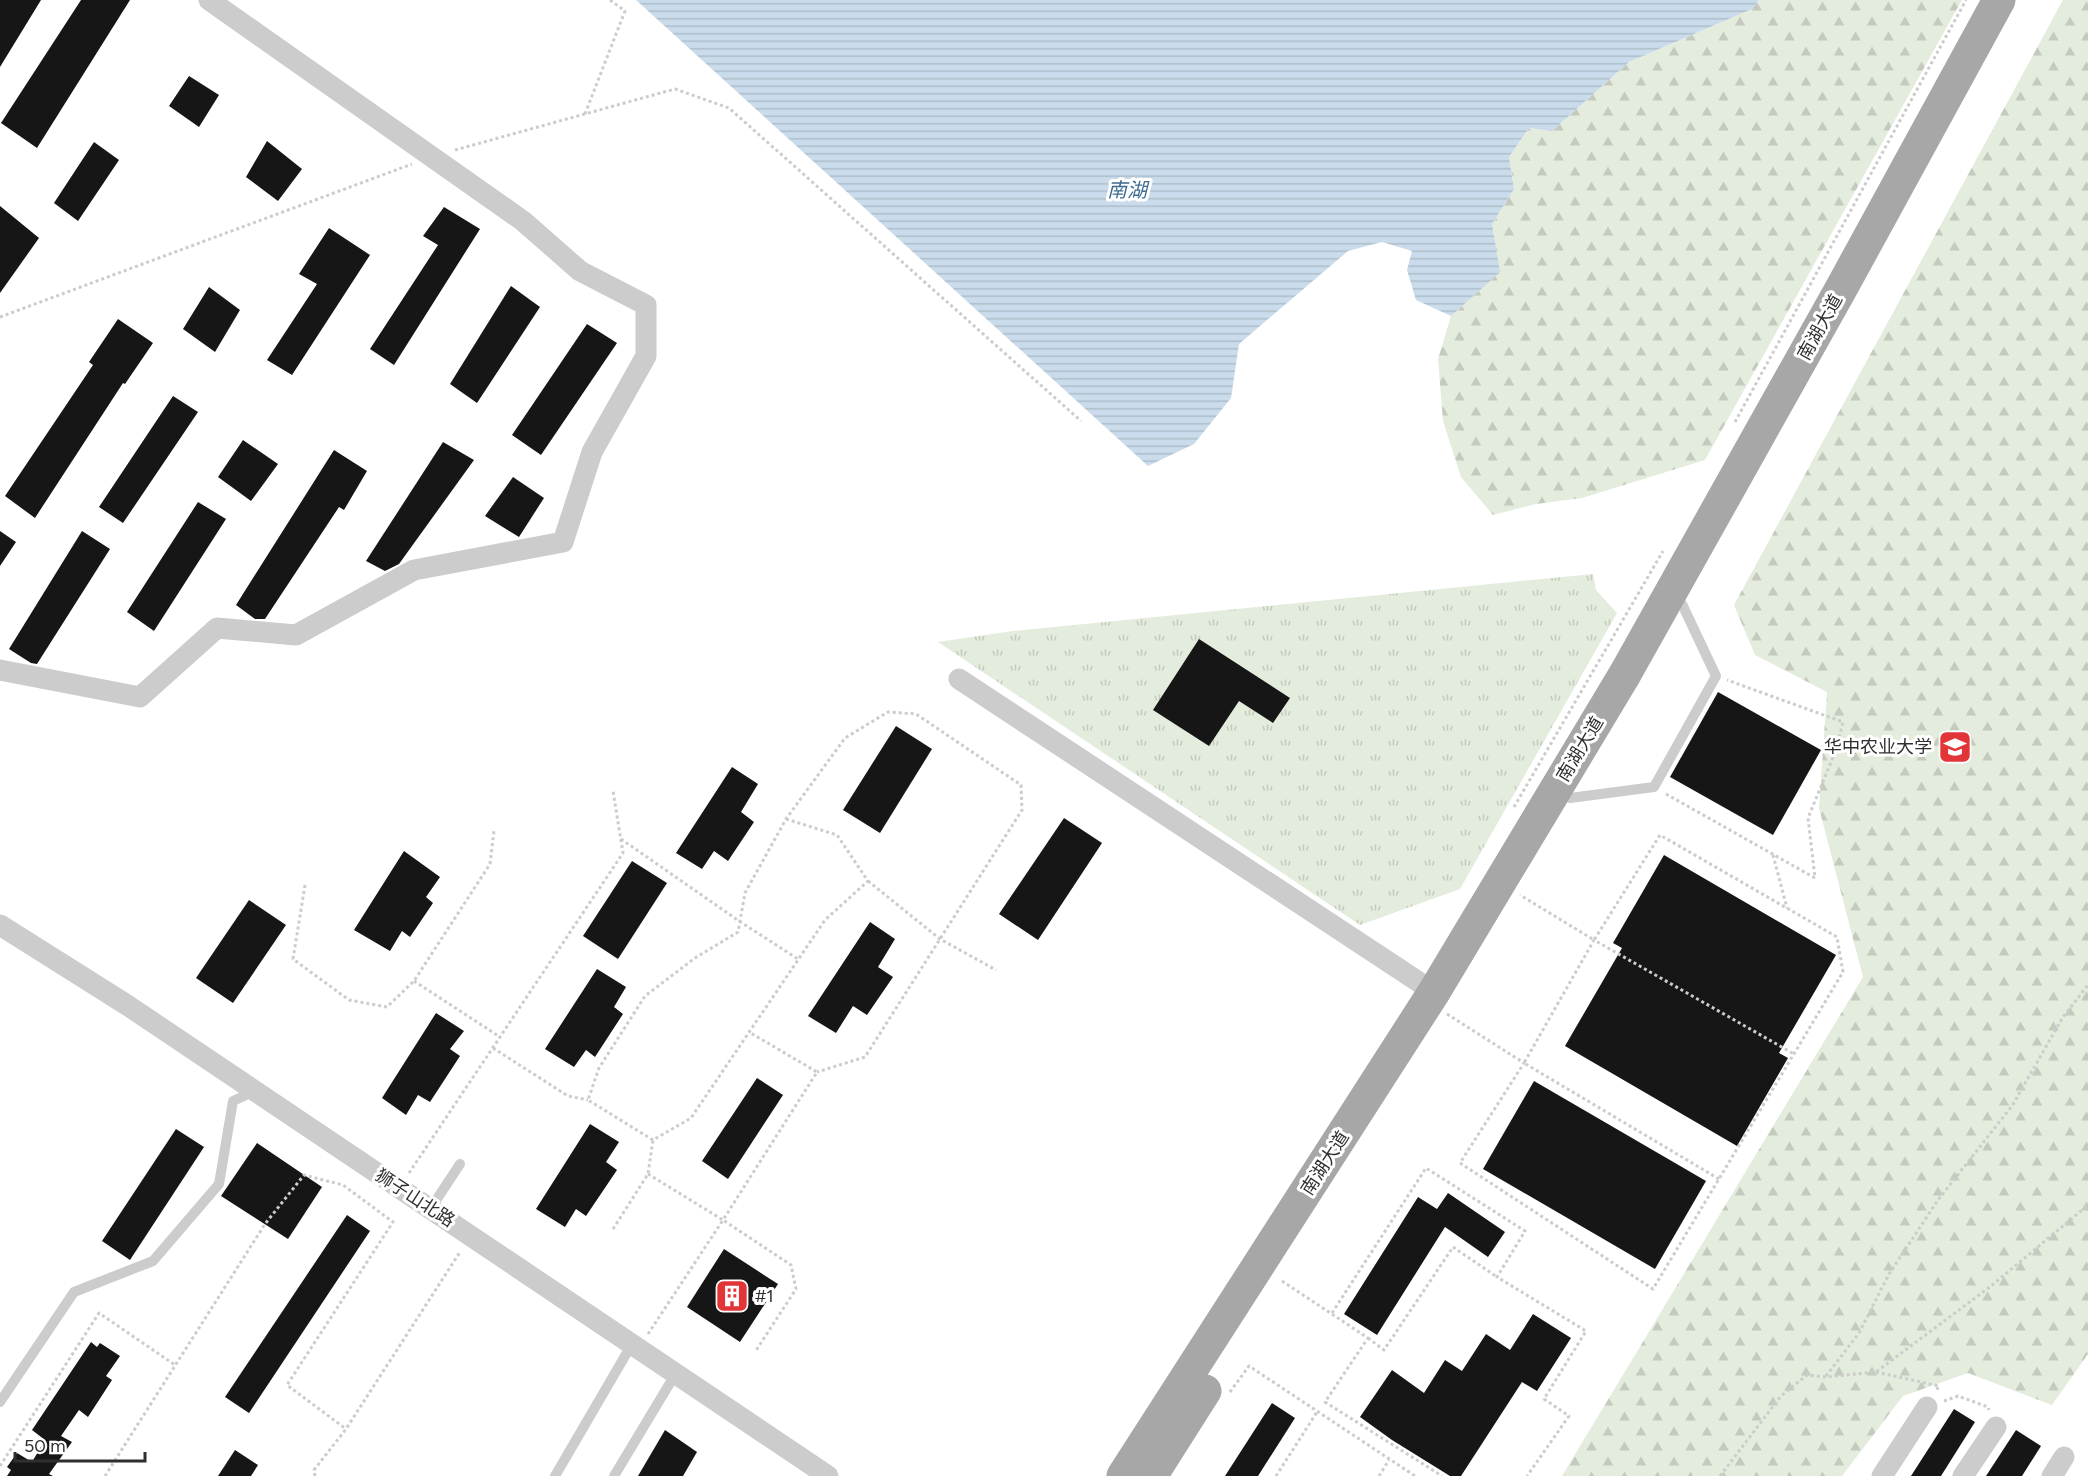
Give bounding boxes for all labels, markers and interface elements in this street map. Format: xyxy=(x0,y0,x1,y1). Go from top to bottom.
water label: 南湖 xyxy=(1107,178,1150,202)
street label: 南湖大道 xyxy=(1793,290,1847,364)
street label: 南湖大道 xyxy=(1552,712,1608,786)
school or university icon: 华中农业大学 xyxy=(1937,729,1973,765)
place label: 华中农业大学 xyxy=(1824,736,1932,758)
street label: 南湖大道 xyxy=(1296,1127,1354,1199)
street label: 狮子山北路 xyxy=(371,1164,459,1232)
building icon: #1 xyxy=(714,1278,750,1314)
place label: #1 xyxy=(755,1285,774,1307)
scale bar xyxy=(15,1425,146,1463)
text: 50 m xyxy=(24,1435,66,1457)

